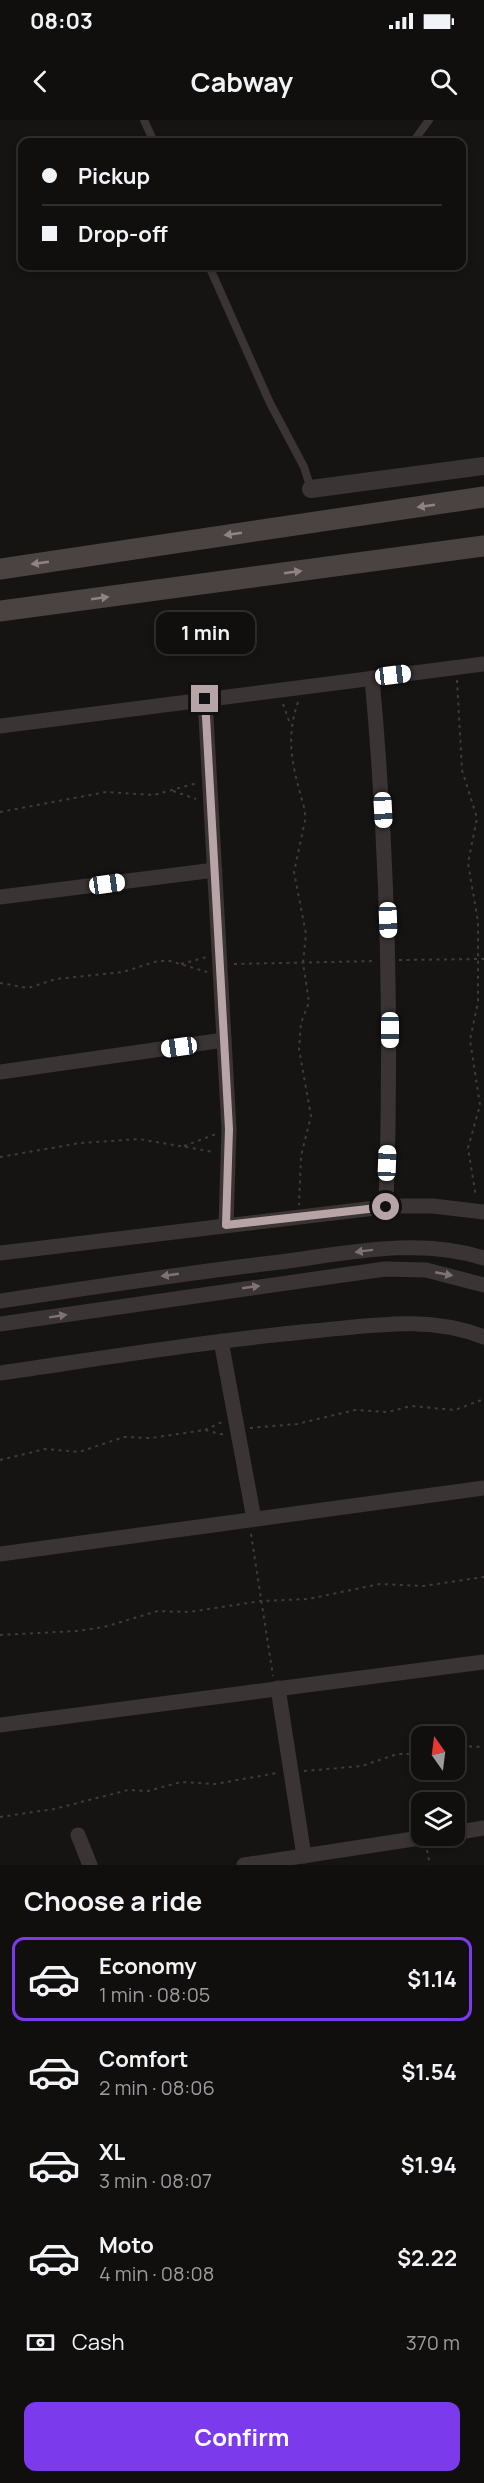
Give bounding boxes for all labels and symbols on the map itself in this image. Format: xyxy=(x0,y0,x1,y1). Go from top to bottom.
one-way arrow xyxy=(417,501,436,510)
one-way arrow xyxy=(224,530,243,539)
one-way arrow xyxy=(31,559,50,568)
one-way arrow xyxy=(283,567,302,576)
one-way arrow xyxy=(90,593,109,603)
callout: 1 min xyxy=(156,612,254,654)
car xyxy=(374,664,412,686)
route end xyxy=(191,685,218,712)
car xyxy=(373,792,393,828)
car xyxy=(88,873,126,895)
car xyxy=(378,902,398,938)
car xyxy=(381,1012,399,1048)
car xyxy=(160,1036,198,1058)
car xyxy=(377,1145,397,1181)
route start xyxy=(372,1193,399,1220)
one-way arrow xyxy=(354,1247,373,1256)
one-way arrow xyxy=(435,1270,454,1279)
one-way arrow xyxy=(161,1271,180,1280)
one-way arrow xyxy=(241,1282,260,1292)
one-way arrow xyxy=(48,1311,67,1320)
north arrow xyxy=(411,1726,465,1780)

